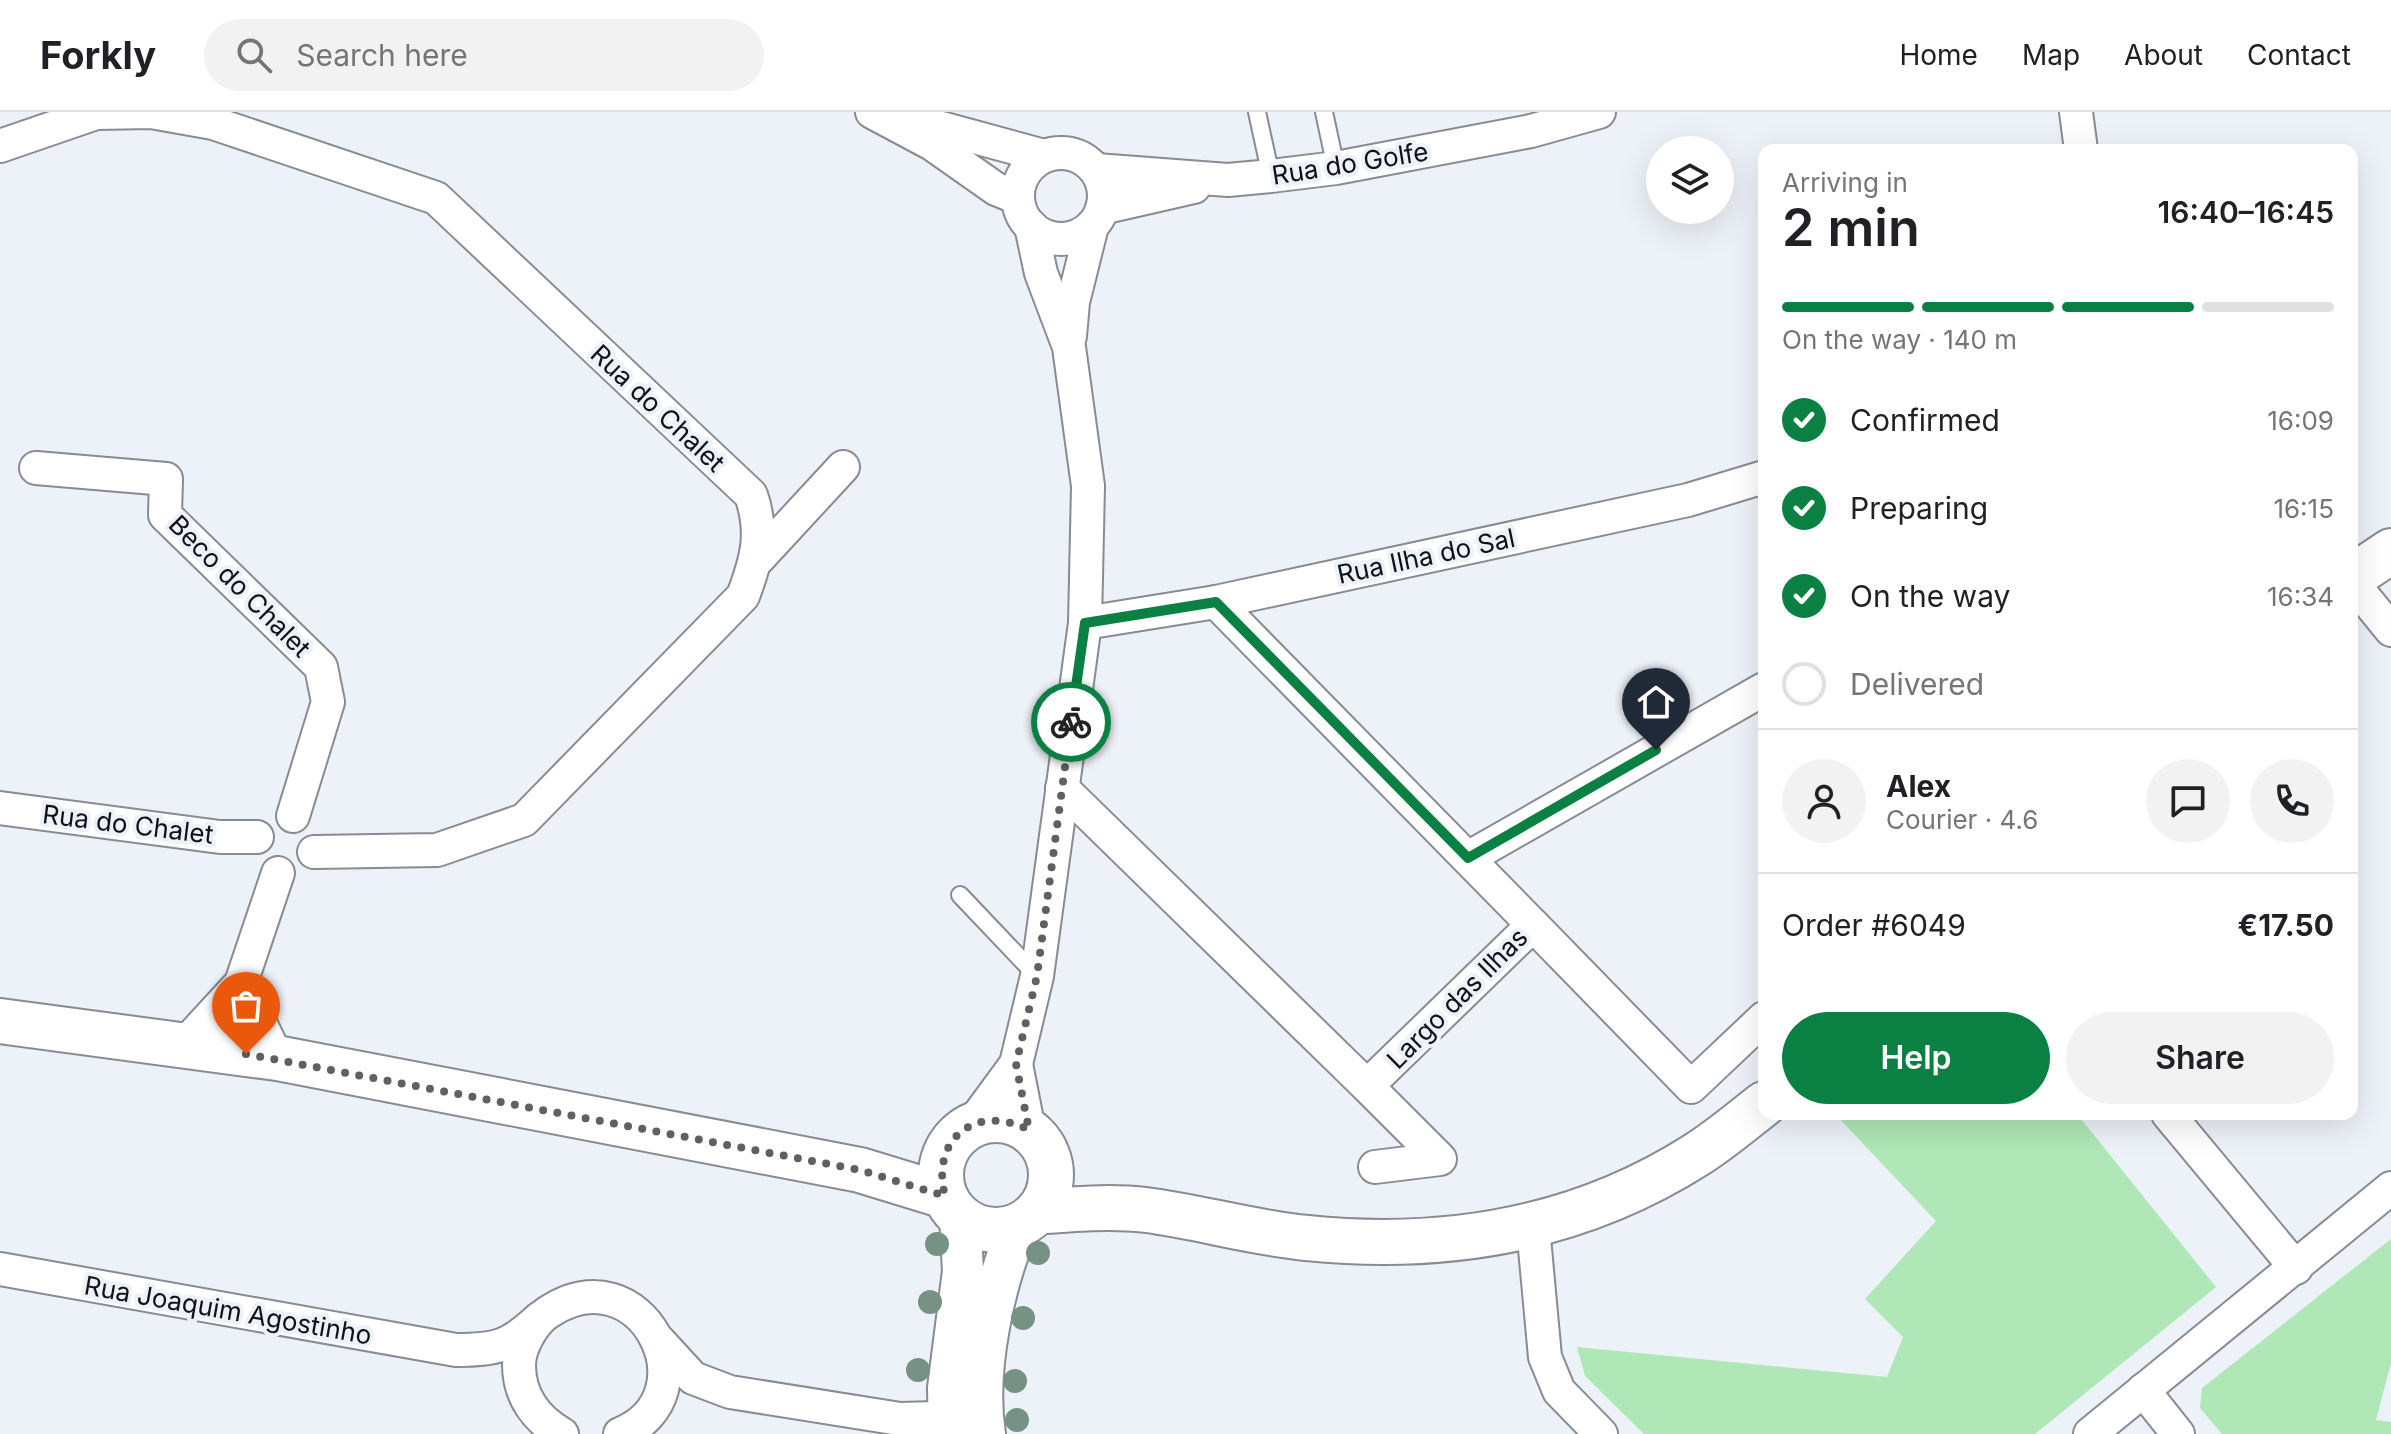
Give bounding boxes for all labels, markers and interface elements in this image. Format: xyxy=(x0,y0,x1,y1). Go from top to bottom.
search box xyxy=(204,19,764,91)
text: Forkly xyxy=(40,32,156,78)
icon: search xyxy=(232,33,276,77)
text: Search here xyxy=(296,37,468,73)
text: Home xyxy=(1899,38,1978,72)
text: Map xyxy=(2022,38,2080,72)
text: About xyxy=(2124,38,2203,72)
text: Contact xyxy=(2247,38,2351,72)
street label: Rua do Golfe xyxy=(1269,135,1431,191)
map controls xyxy=(1646,136,1734,224)
button: layers xyxy=(1646,136,1734,224)
text: Arriving in xyxy=(1782,167,1908,198)
text: 16:40–16:45 xyxy=(2158,194,2334,230)
text: 2 min xyxy=(1782,196,1920,259)
text: On the way · 140 m xyxy=(1782,324,2017,355)
street label: Rua do Chalet xyxy=(585,338,731,478)
icon: check xyxy=(1782,398,1826,442)
text: Confirmed xyxy=(1850,402,2000,438)
text: 16:09 xyxy=(2267,405,2334,436)
icon: check xyxy=(1782,486,1826,530)
text: Preparing xyxy=(1850,490,1988,526)
text: 16:15 xyxy=(2273,493,2334,524)
street label: Beco do Chalet xyxy=(163,509,317,663)
street label: Rua Ilha do Sal xyxy=(1334,522,1518,590)
icon: check xyxy=(1782,574,1826,618)
text: On the way xyxy=(1850,578,2010,614)
text: 16:34 xyxy=(2267,581,2334,612)
text: Delivered xyxy=(1850,666,1984,702)
pin xyxy=(1622,668,1690,750)
icon: home xyxy=(1634,680,1678,724)
courier xyxy=(1031,682,1111,762)
icon: bike xyxy=(1049,700,1093,744)
button: person xyxy=(1782,759,1866,843)
button: chat xyxy=(2146,759,2230,843)
button: phone xyxy=(2250,759,2334,843)
text: Alex xyxy=(1886,768,1951,804)
street label: Rua do Chalet xyxy=(41,798,215,850)
text: Courier · 4.6 xyxy=(1886,804,2038,835)
text: Order #6049 xyxy=(1782,907,1966,943)
text: €17.50 xyxy=(2238,907,2334,943)
street label: Largo das Ilhas xyxy=(1380,921,1534,1075)
pin xyxy=(212,972,280,1054)
icon: bag xyxy=(224,984,268,1028)
button: Help xyxy=(1782,1012,2050,1104)
button: Share xyxy=(2066,1012,2334,1104)
street label: Rua Joaquim Agostinho xyxy=(82,1269,374,1351)

